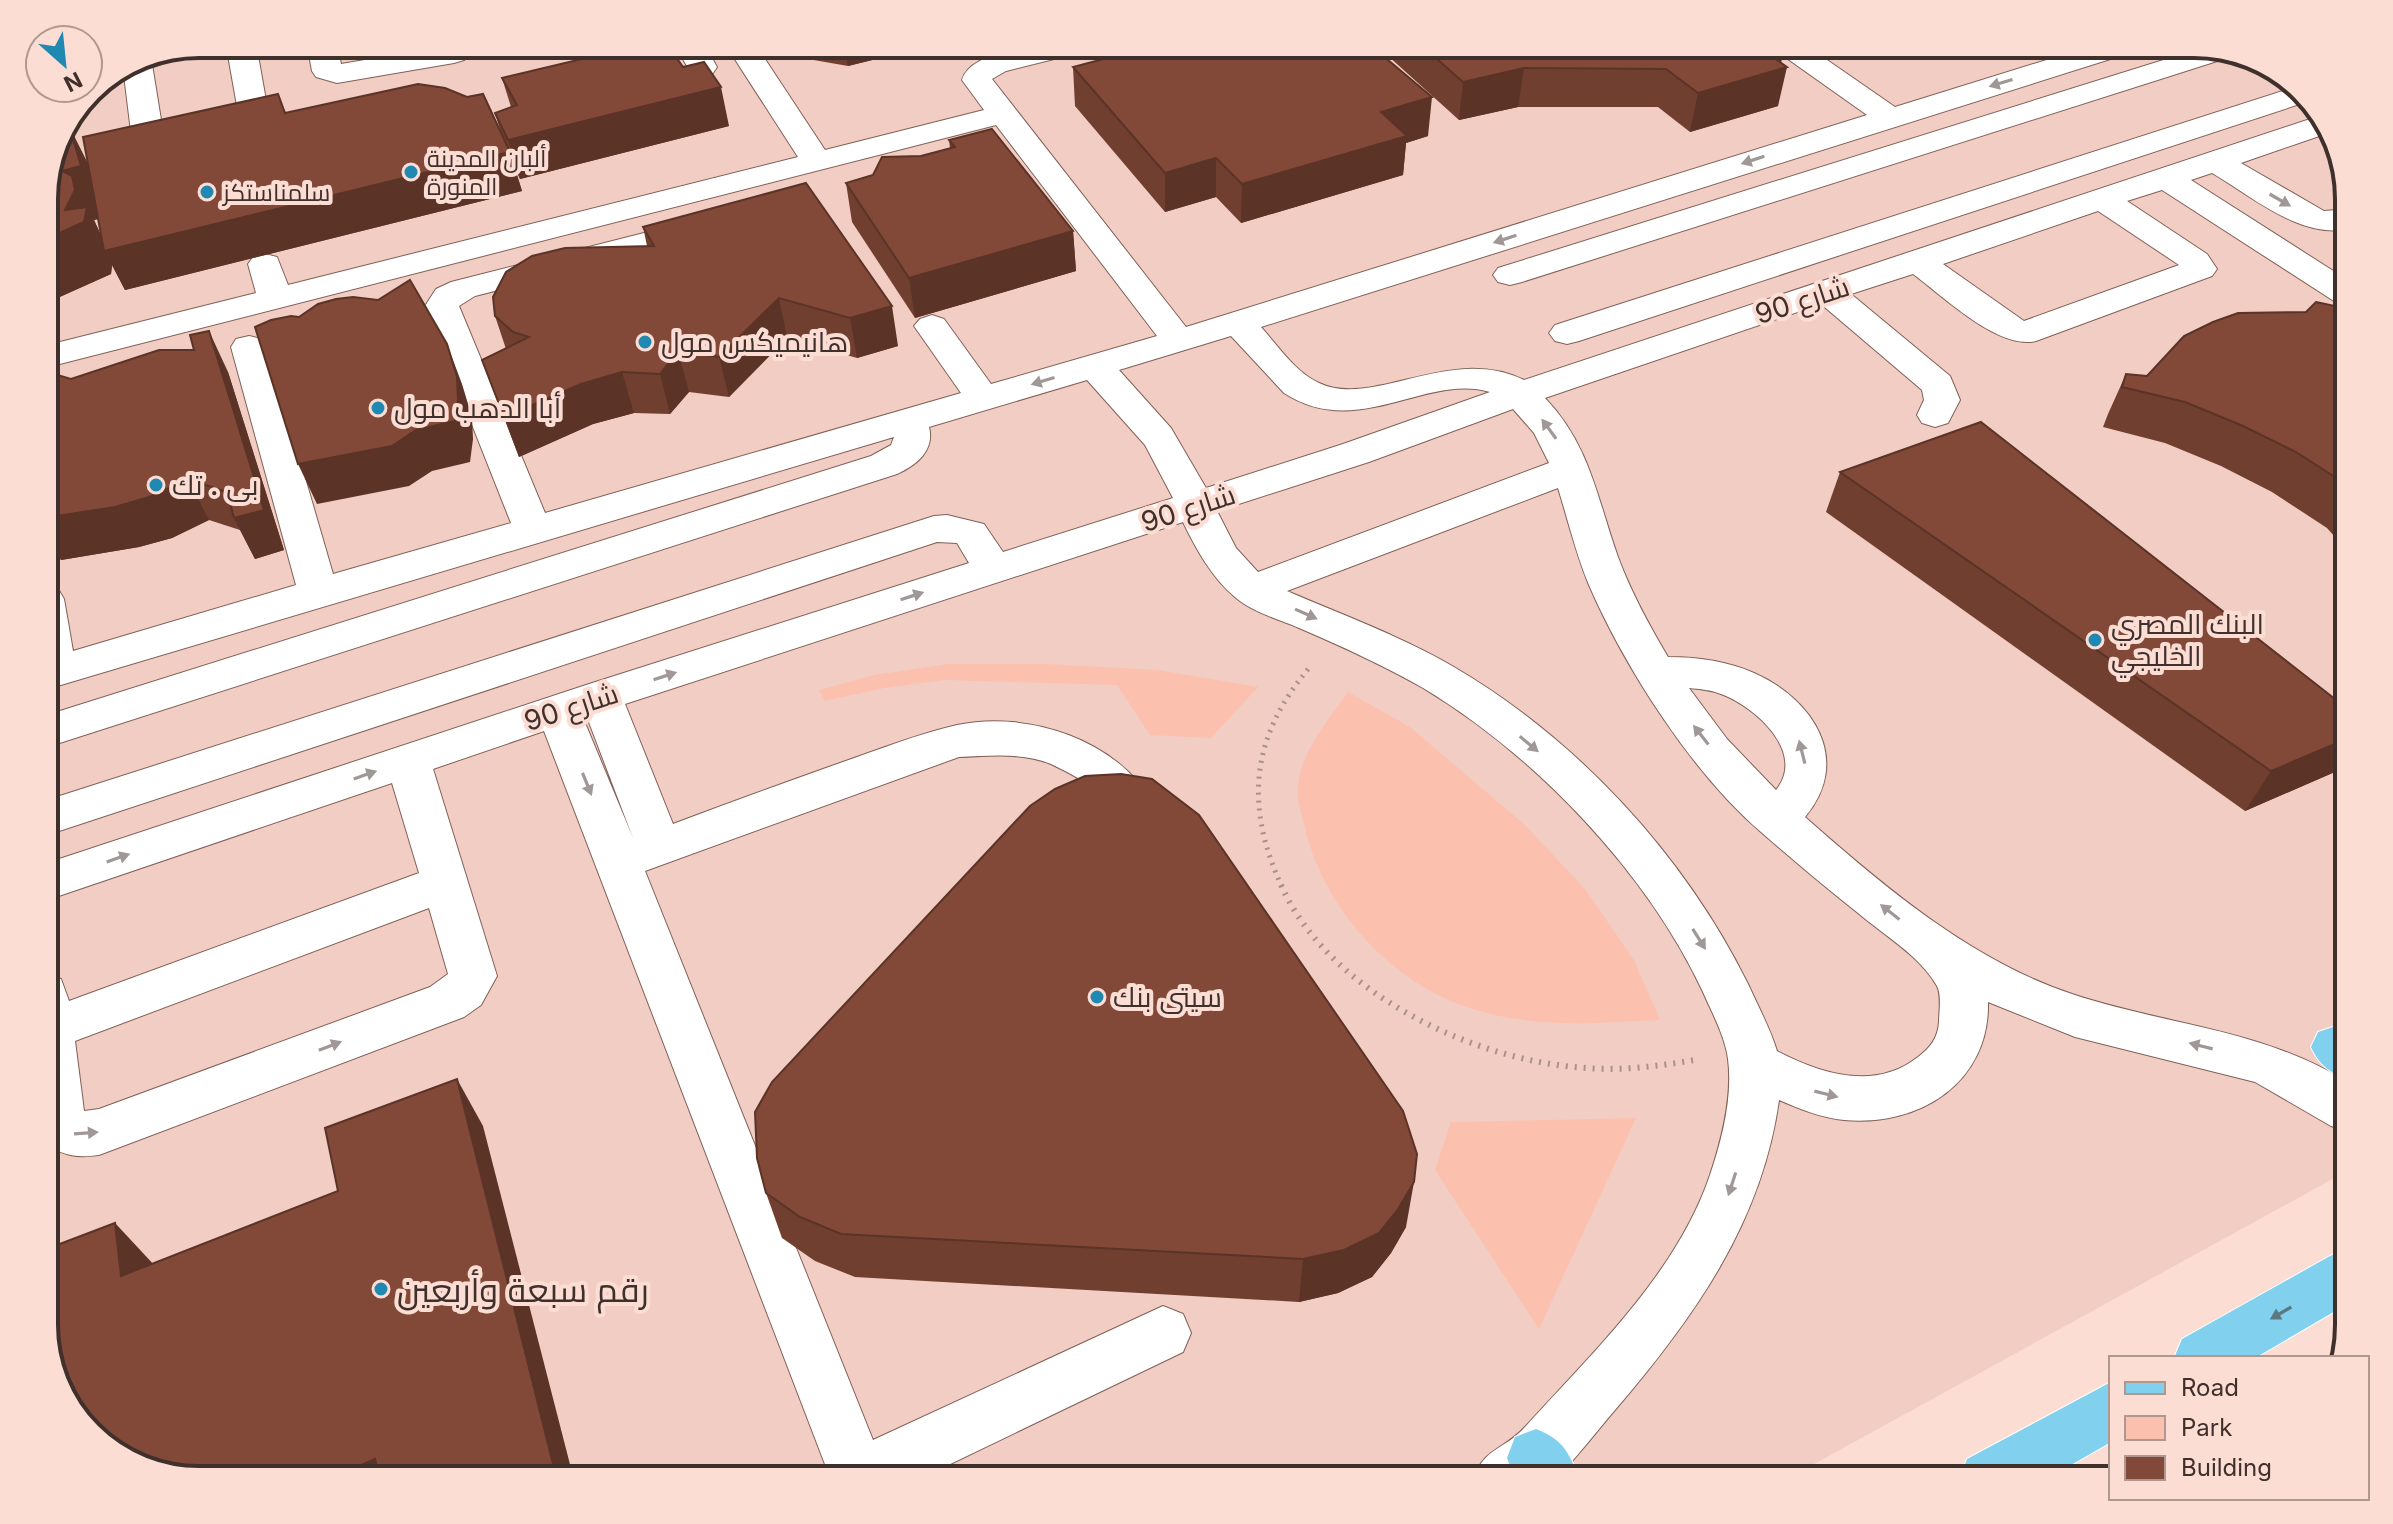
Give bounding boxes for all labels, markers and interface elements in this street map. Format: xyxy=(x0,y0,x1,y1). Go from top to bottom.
north arrow xyxy=(24,24,104,104)
text: N xyxy=(60,66,86,97)
one-way arrow xyxy=(1989,77,2013,90)
place label: ألبان المدينة المنورة xyxy=(427,143,546,201)
one-way arrow xyxy=(1741,154,1765,167)
marker: ألبان المدينة المنورة xyxy=(402,163,420,181)
place label: سلمناستكز xyxy=(221,178,330,207)
marker: سلمناستكز xyxy=(198,183,216,201)
one-way arrow xyxy=(2269,193,2291,207)
one-way arrow xyxy=(1493,233,1517,245)
street label: شارع 90 xyxy=(1751,269,1854,333)
place label: هانيميكس مول xyxy=(661,325,848,359)
marker: هانيميكس مول xyxy=(636,333,654,351)
one-way arrow xyxy=(1030,375,1054,388)
place label: أبا الدهب مول xyxy=(394,391,561,425)
marker: أبا الدهب مول xyxy=(369,399,387,417)
one-way arrow xyxy=(1542,419,1557,440)
place label: بى . تك xyxy=(172,468,258,502)
marker: بى . تك xyxy=(147,476,165,494)
street label: شارع 90 xyxy=(1137,477,1240,541)
one-way arrow xyxy=(900,590,924,602)
place label: البنك المصري الخليجي xyxy=(2111,607,2264,678)
one-way arrow xyxy=(1294,608,1317,621)
marker: البنك المصري الخليجي xyxy=(2086,631,2104,649)
one-way arrow xyxy=(653,669,677,682)
street label: شارع 90 xyxy=(520,676,623,740)
one-way arrow xyxy=(1693,725,1709,745)
one-way arrow xyxy=(1519,735,1539,752)
one-way arrow xyxy=(1795,739,1807,764)
one-way arrow xyxy=(353,769,377,781)
one-way arrow xyxy=(580,772,593,796)
one-way arrow xyxy=(107,852,131,864)
one-way arrow xyxy=(1880,904,1900,921)
one-way arrow xyxy=(1691,928,1705,950)
place label: سيتى بنك xyxy=(1113,980,1222,1014)
marker: سيتى بنك xyxy=(1088,988,1106,1006)
one-way arrow xyxy=(318,1039,342,1051)
one-way arrow xyxy=(2189,1039,2214,1051)
one-way arrow xyxy=(1813,1088,1838,1100)
one-way arrow xyxy=(74,1126,100,1139)
one-way arrow xyxy=(1725,1172,1738,1196)
place label: رقم سبعة وأربعين xyxy=(397,1269,649,1314)
marker: رقم سبعة وأربعين xyxy=(372,1280,390,1298)
one-way arrow xyxy=(2270,1306,2292,1320)
legend xyxy=(2109,1356,2369,1500)
text: Road xyxy=(2181,1373,2239,1402)
text: Park xyxy=(2181,1413,2232,1442)
text: Building xyxy=(2181,1453,2272,1482)

